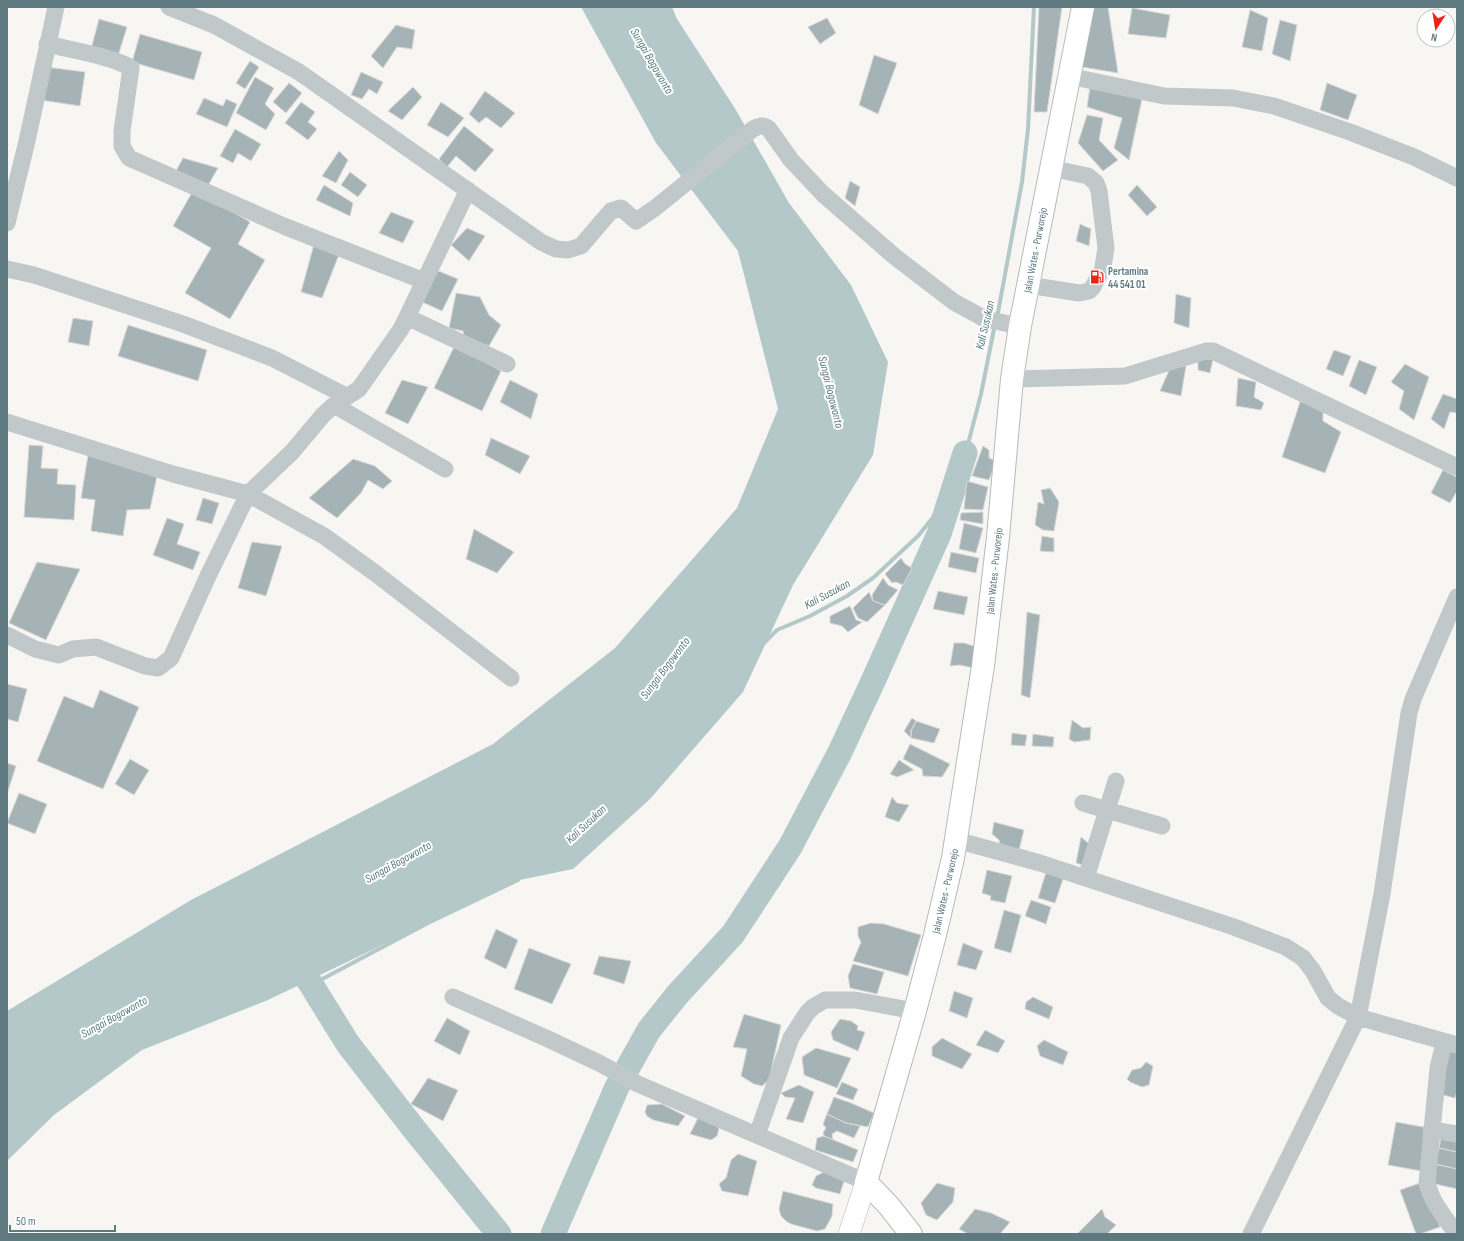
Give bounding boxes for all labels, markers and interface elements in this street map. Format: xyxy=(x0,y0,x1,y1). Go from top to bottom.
north arrow xyxy=(1416,8,1456,48)
water label: Sungai Bogowonto xyxy=(627,26,677,97)
text: N xyxy=(1430,30,1438,44)
street label: Jalan Wates - Purworejo xyxy=(1021,206,1050,295)
place label: Pertamina 44 541 01 xyxy=(1108,265,1149,291)
fuel station icon: Pertamina 44 541 01 xyxy=(1089,269,1105,285)
water label: Kali Susukan xyxy=(973,299,998,351)
water label: Sungai Bogowonto xyxy=(814,355,847,430)
street label: Jalan Wates - Purworejo xyxy=(983,527,1006,616)
water label: Kali Susukan xyxy=(802,576,853,613)
water label: Sungai Bogowonto xyxy=(637,634,694,702)
water label: Kali Susukan xyxy=(563,802,610,847)
water label: Sungai Bogowonto xyxy=(362,838,434,887)
street label: Jalan Wates - Purworejo xyxy=(929,847,962,936)
water label: Sungai Bogowonto xyxy=(78,993,150,1042)
scale bar xyxy=(10,1207,115,1233)
text: 50 m xyxy=(16,1214,36,1229)

